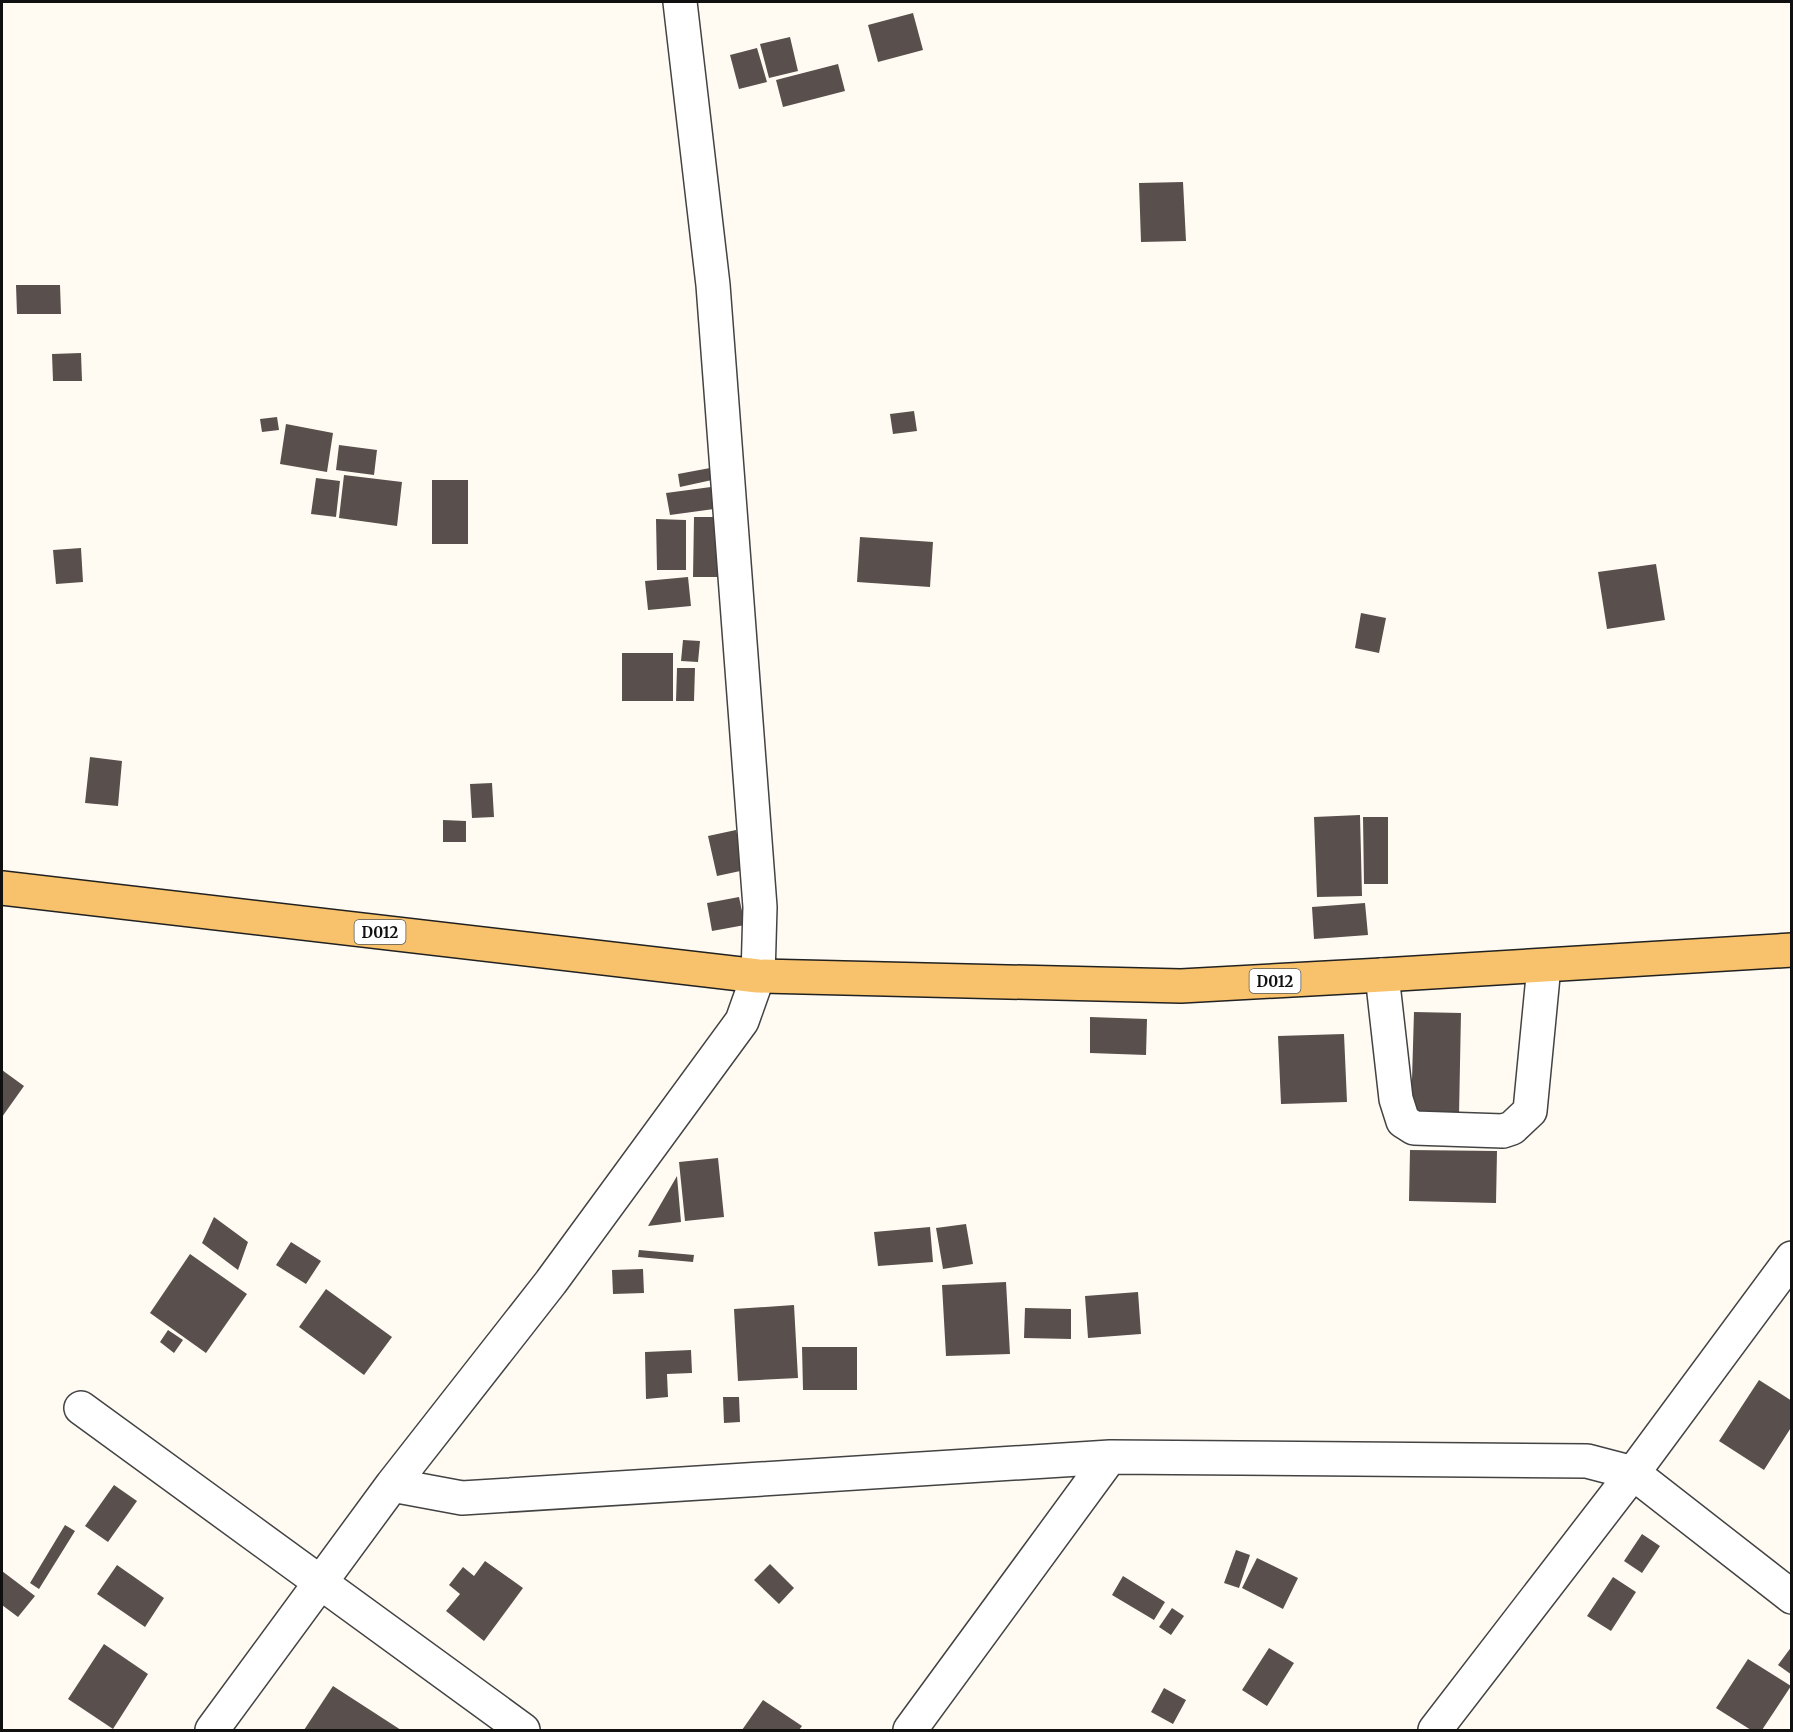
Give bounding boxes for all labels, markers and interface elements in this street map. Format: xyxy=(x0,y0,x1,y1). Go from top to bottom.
road number: D012 xyxy=(354,920,406,944)
road number: D012 xyxy=(1250,969,1300,993)

